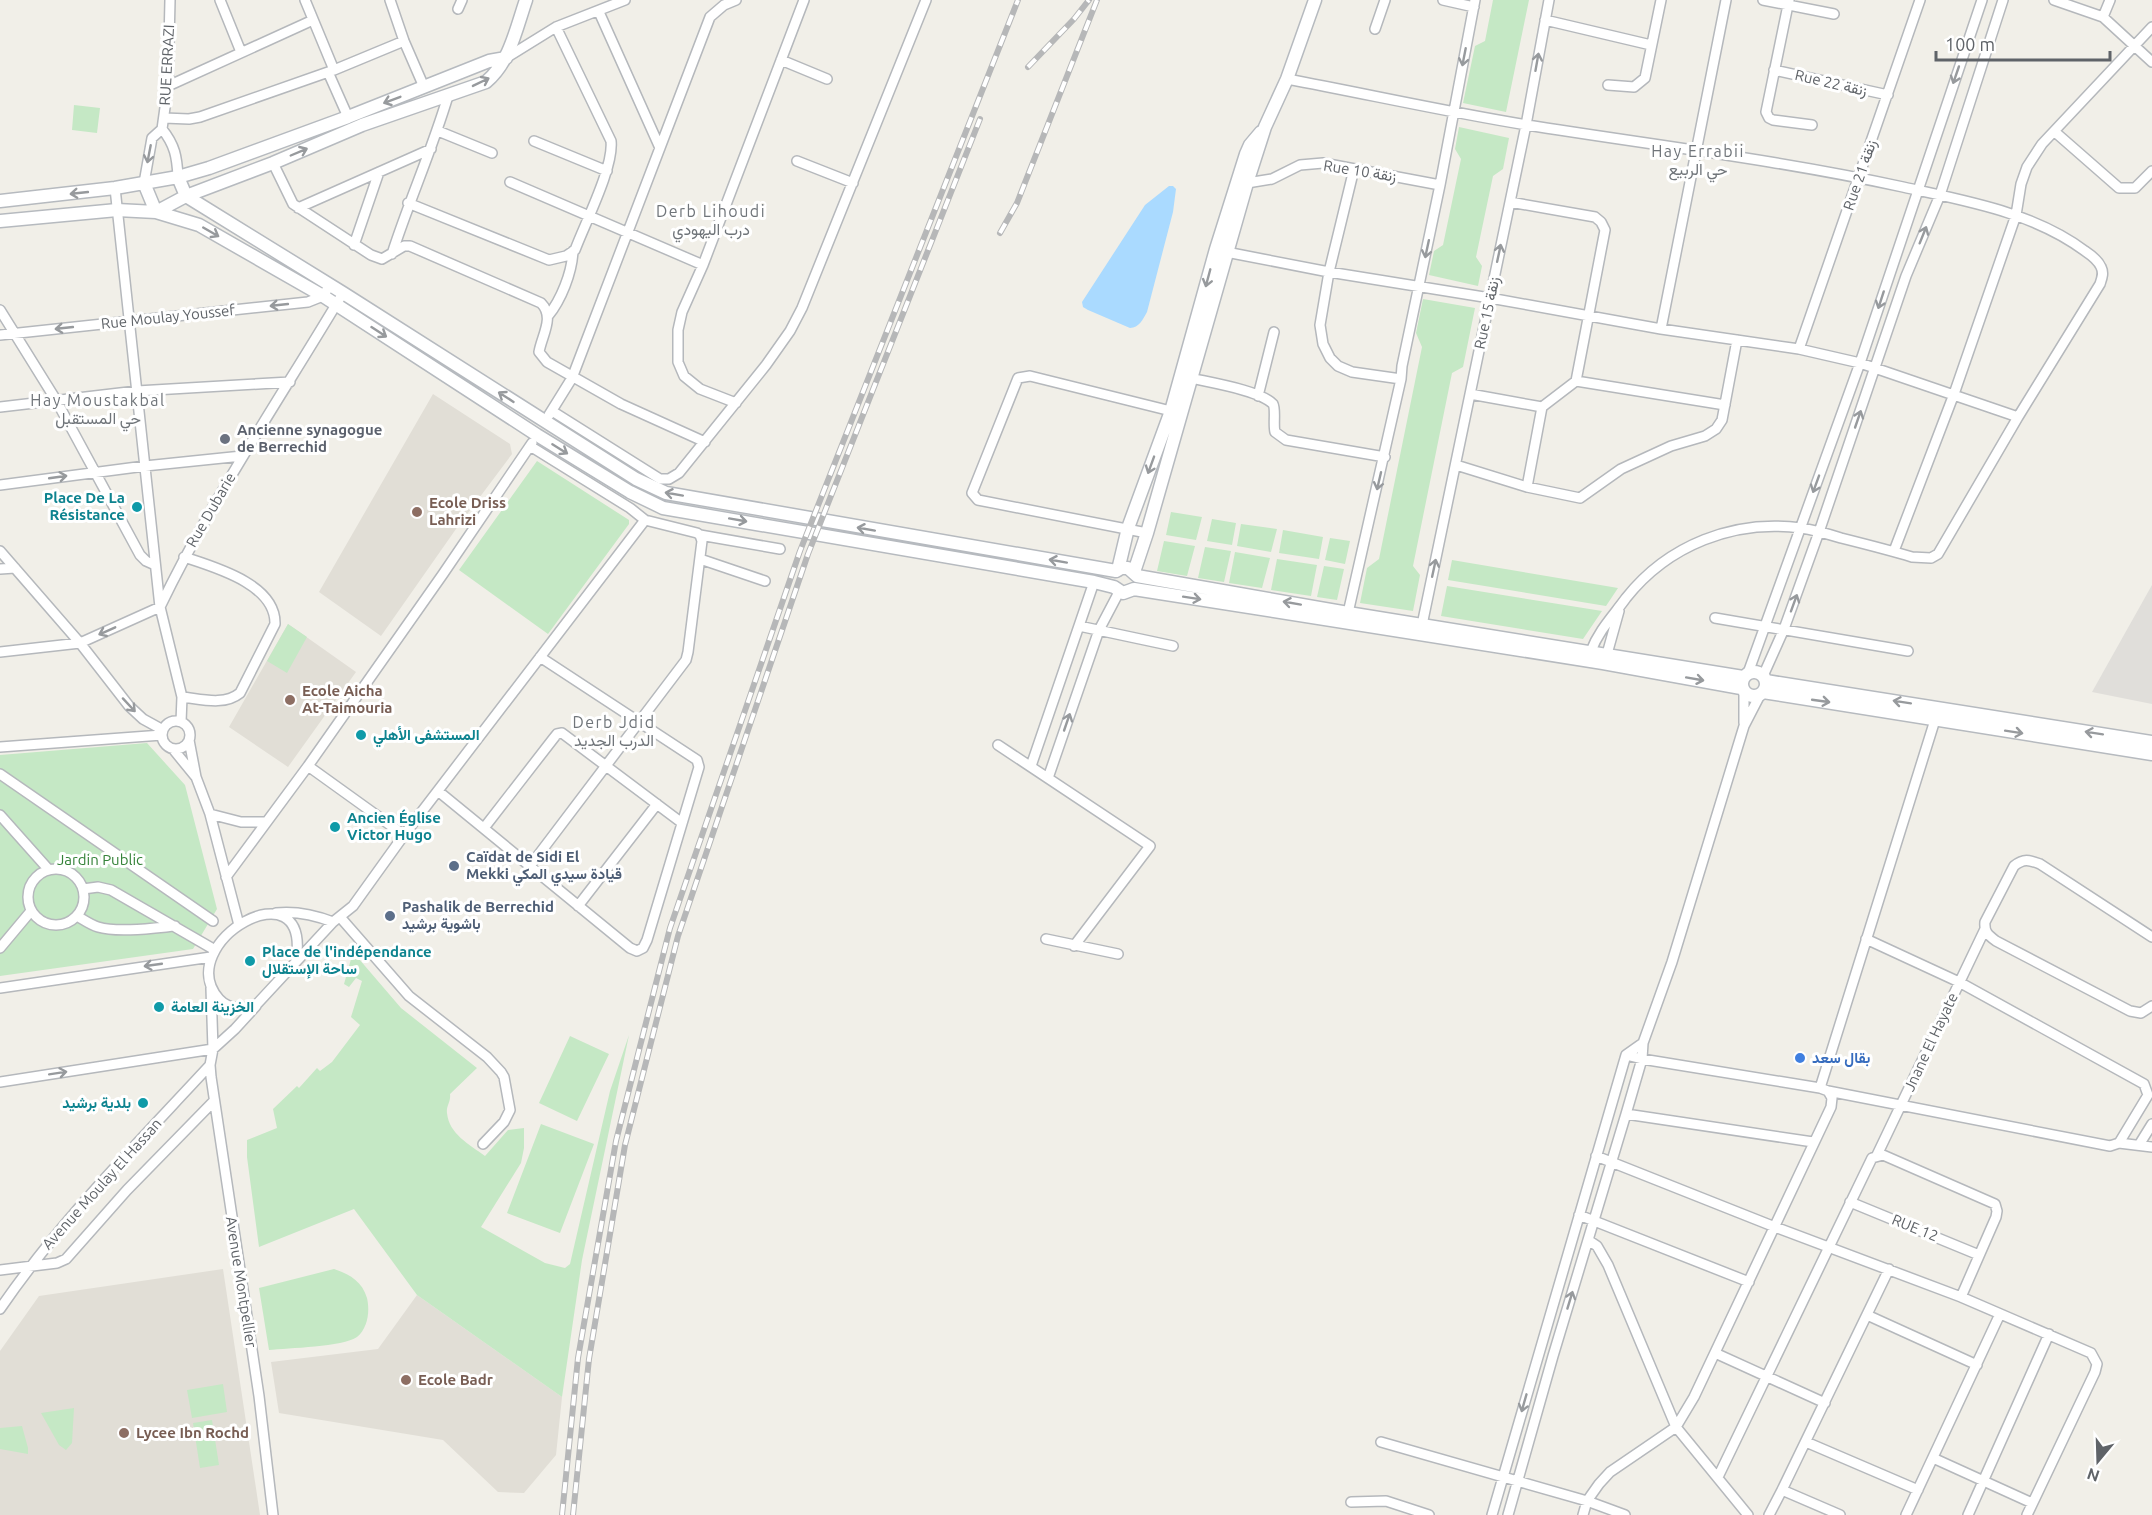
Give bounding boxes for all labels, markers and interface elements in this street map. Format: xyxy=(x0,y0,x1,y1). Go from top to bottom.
street label: RUE ERRAZI xyxy=(156,24,177,106)
scale bar xyxy=(1936,24,2110,62)
text: 100 m xyxy=(1945,34,1995,54)
one-way arrow xyxy=(1458,47,1469,67)
one-way arrow xyxy=(1532,53,1543,73)
one-way arrow xyxy=(1950,65,1961,84)
street label: Rue 22 زنقة xyxy=(1793,66,1869,100)
one-way arrow xyxy=(472,76,490,88)
one-way arrow xyxy=(383,95,402,106)
street label: Rue 21 زنقة xyxy=(1840,137,1880,213)
district label: Hay Errabii حي الربيع xyxy=(1651,142,1745,183)
one-way arrow xyxy=(143,143,154,163)
one-way arrow xyxy=(289,146,308,157)
street label: Rue 10 زنقة xyxy=(1322,156,1398,186)
one-way arrow xyxy=(70,188,90,199)
district label: Derb Lihoudi درب اليهودي xyxy=(656,202,766,243)
one-way arrow xyxy=(202,226,219,238)
one-way arrow xyxy=(1918,226,1929,245)
one-way arrow xyxy=(1421,238,1432,258)
one-way arrow xyxy=(1494,244,1505,264)
one-way arrow xyxy=(1202,268,1213,287)
street label: Rue 15 زنقة xyxy=(1471,275,1503,351)
one-way arrow xyxy=(1874,290,1885,309)
one-way arrow xyxy=(269,300,289,311)
street label: Rue Moulay Youssef xyxy=(100,301,236,332)
one-way arrow xyxy=(54,323,74,334)
one-way arrow xyxy=(370,325,387,338)
district label: Hay Moustakbal حي المستقبل xyxy=(30,391,166,432)
one-way arrow xyxy=(498,391,515,403)
one-way arrow xyxy=(1854,410,1865,429)
place label: Ancienne synagogue de Berrechid xyxy=(237,421,382,455)
marker: Ancienne synagogue de Berrechid xyxy=(218,432,232,446)
one-way arrow xyxy=(551,443,568,455)
one-way arrow xyxy=(1145,455,1156,474)
street label: Rue Dubarie xyxy=(182,470,239,550)
one-way arrow xyxy=(48,471,67,482)
one-way arrow xyxy=(1373,471,1385,490)
one-way arrow xyxy=(1810,474,1821,493)
one-way arrow xyxy=(665,488,685,499)
place label: Place De La Résistance xyxy=(44,489,125,523)
place label: Ecole Driss Lahrizi xyxy=(429,494,506,528)
marker: Place De La Résistance xyxy=(130,500,144,514)
marker: Ecole Driss Lahrizi xyxy=(410,505,424,519)
one-way arrow xyxy=(728,515,747,526)
one-way arrow xyxy=(857,523,876,534)
one-way arrow xyxy=(1049,556,1069,567)
one-way arrow xyxy=(1429,559,1440,578)
one-way arrow xyxy=(1182,593,1201,604)
one-way arrow xyxy=(1789,594,1800,613)
one-way arrow xyxy=(1282,597,1302,608)
one-way arrow xyxy=(98,626,116,637)
one-way arrow xyxy=(1685,674,1705,685)
place label: Ecole Aicha At-Taimouria xyxy=(302,682,392,716)
marker: Ecole Aicha At-Taimouria xyxy=(283,693,297,707)
one-way arrow xyxy=(1811,696,1830,707)
one-way arrow xyxy=(1892,696,1912,707)
one-way arrow xyxy=(122,697,136,712)
district label: Derb Jdid الدرب الجديد xyxy=(572,713,656,751)
one-way arrow xyxy=(1062,714,1073,732)
place label: المستشفى الأهلي xyxy=(373,726,480,748)
one-way arrow xyxy=(2003,727,2023,738)
one-way arrow xyxy=(2085,727,2105,738)
marker: المستشفى الأهلي xyxy=(354,728,368,742)
place label: Ancien Église Victor Hugo xyxy=(347,809,441,843)
marker: Ancien Église Victor Hugo xyxy=(328,820,342,834)
place label: Caïdat de Sidi El Mekki قيادة سيدي المكي xyxy=(466,848,622,887)
park label: Jardin Public xyxy=(57,851,143,868)
marker: Caïdat de Sidi El Mekki قيادة سيدي المكي xyxy=(447,859,461,873)
place label: Pashalik de Berrechid باشوية برشيد xyxy=(402,898,554,933)
marker: Pashalik de Berrechid باشوية برشيد xyxy=(383,909,397,923)
place label: Place de l'indépendance ساحة الإستقلال xyxy=(262,943,432,979)
marker: Place de l'indépendance ساحة الإستقلال xyxy=(243,954,257,968)
one-way arrow xyxy=(144,960,163,971)
street label: Jnane El Hayate xyxy=(1900,990,1961,1094)
place label: الخزينة العامة xyxy=(171,998,254,1016)
marker: الخزينة العامة xyxy=(152,1000,166,1014)
place label: بقال سعد xyxy=(1812,1049,1870,1067)
marker: بقال سعد xyxy=(1793,1051,1807,1065)
one-way arrow xyxy=(47,1067,67,1078)
place label: بلدية برشيد xyxy=(62,1094,131,1112)
marker: بلدية برشيد xyxy=(136,1096,150,1110)
street label: Avenue Moulay El Hassan xyxy=(38,1115,165,1252)
street label: RUE 12 xyxy=(1890,1211,1941,1244)
street label: Avenue Montpellier xyxy=(223,1215,260,1349)
one-way arrow xyxy=(1565,1291,1576,1310)
place label: Ecole Badr xyxy=(418,1371,494,1388)
marker: Ecole Badr xyxy=(399,1373,413,1387)
one-way arrow xyxy=(1518,1393,1529,1412)
place label: Lycee Ibn Rochd xyxy=(136,1424,249,1441)
marker: Lycee Ibn Rochd xyxy=(117,1426,131,1440)
north arrow xyxy=(2068,1431,2128,1491)
text: N xyxy=(2085,1465,2102,1486)

